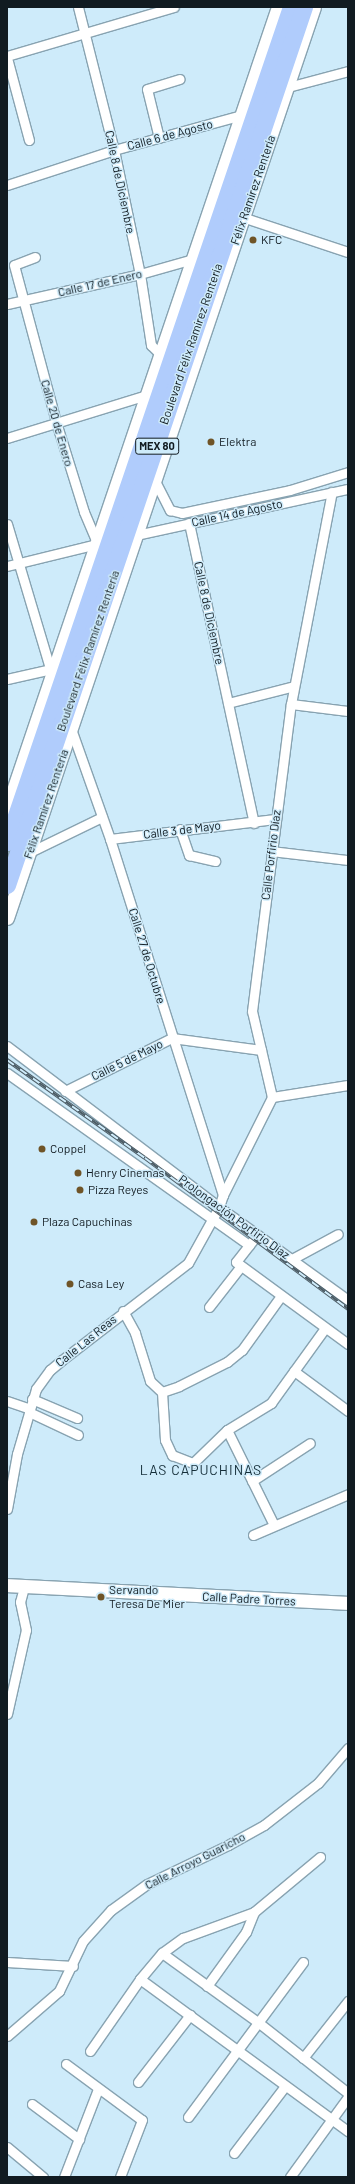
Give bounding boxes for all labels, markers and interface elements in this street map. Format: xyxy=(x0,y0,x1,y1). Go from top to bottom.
street label: Calle 6 de Agosto xyxy=(126,117,214,153)
street label: Calle 8 de Diciembre xyxy=(102,129,138,235)
street label: Félix Ramírez Rentería xyxy=(227,133,279,247)
place label: KFC xyxy=(261,233,282,247)
marker: KFC xyxy=(248,235,258,245)
street label: Boulevard Félix Ramírez Rentería xyxy=(157,262,225,426)
street label: Calle 17 de Enero xyxy=(56,266,144,300)
street label: Calle 20 de Enero xyxy=(38,378,76,468)
place label: Elektra xyxy=(219,435,256,449)
road number: MEX 80 xyxy=(135,437,179,455)
marker: Elektra xyxy=(206,437,216,447)
street label: Calle 14 de Agosto xyxy=(190,496,284,530)
street label: Calle 8 de Diciembre xyxy=(191,560,227,666)
street label: Boulevard Félix Ramírez Rentería xyxy=(54,569,122,733)
street label: Félix Ramírez Rentería xyxy=(20,747,72,861)
street label: Calle Porfirio Díaz xyxy=(258,809,284,901)
street label: Calle 3 de Mayo xyxy=(142,818,222,842)
street label: Calle 27 de Octubre xyxy=(126,906,168,1006)
street label: Calle 5 de Mayo xyxy=(89,1036,165,1084)
place label: Coppel xyxy=(50,1142,86,1156)
marker: Coppel xyxy=(37,1144,47,1154)
place label: Henry Cinemas xyxy=(86,1166,164,1180)
marker: Henry Cinemas xyxy=(73,1168,83,1178)
street label: Prolongación Porfirio Díaz xyxy=(176,1172,292,1262)
place label: Pizza Reyes xyxy=(88,1183,148,1197)
marker: Pizza Reyes xyxy=(75,1185,85,1195)
place label: Plaza Capuchinas xyxy=(42,1215,132,1229)
marker: Plaza Capuchinas xyxy=(29,1217,39,1227)
place label: Casa Ley xyxy=(78,1277,124,1291)
marker: Casa Ley xyxy=(65,1279,75,1289)
street label: Calle Las Reas xyxy=(53,1312,119,1370)
district label: LAS CAPUCHINAS xyxy=(140,1462,262,1478)
place label: Servando Teresa De Mier xyxy=(109,1583,185,1611)
street label: Calle Padre Torres xyxy=(202,1589,296,1609)
marker: Servando Teresa De Mier xyxy=(96,1592,106,1602)
street label: Calle Arroyo Guaricho xyxy=(142,1829,248,1893)

